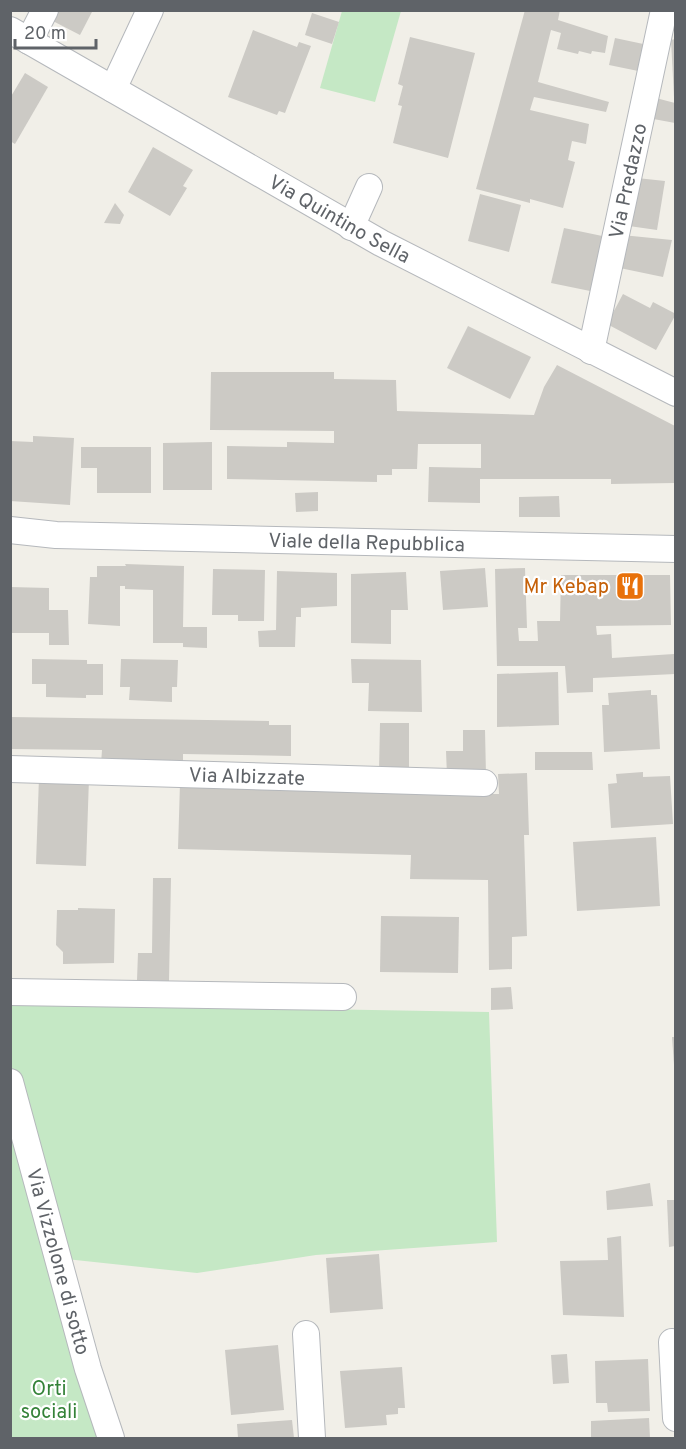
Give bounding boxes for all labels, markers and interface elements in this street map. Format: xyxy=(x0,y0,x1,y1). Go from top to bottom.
scale bar xyxy=(15,12,96,50)
text: 20 m xyxy=(24,23,66,46)
street label: Via Predazzo xyxy=(604,121,654,241)
street label: Via Quintino Sella xyxy=(263,170,414,271)
street label: Viale della Repubblica xyxy=(268,529,465,559)
restaurant icon: Mr Kebap xyxy=(614,570,646,602)
place label: Mr Kebap xyxy=(523,575,609,601)
street label: Via Albizzate xyxy=(188,763,305,793)
street label: Via Vizzolone di sotto xyxy=(19,1166,95,1358)
park label: Orti sociali xyxy=(21,1377,77,1426)

